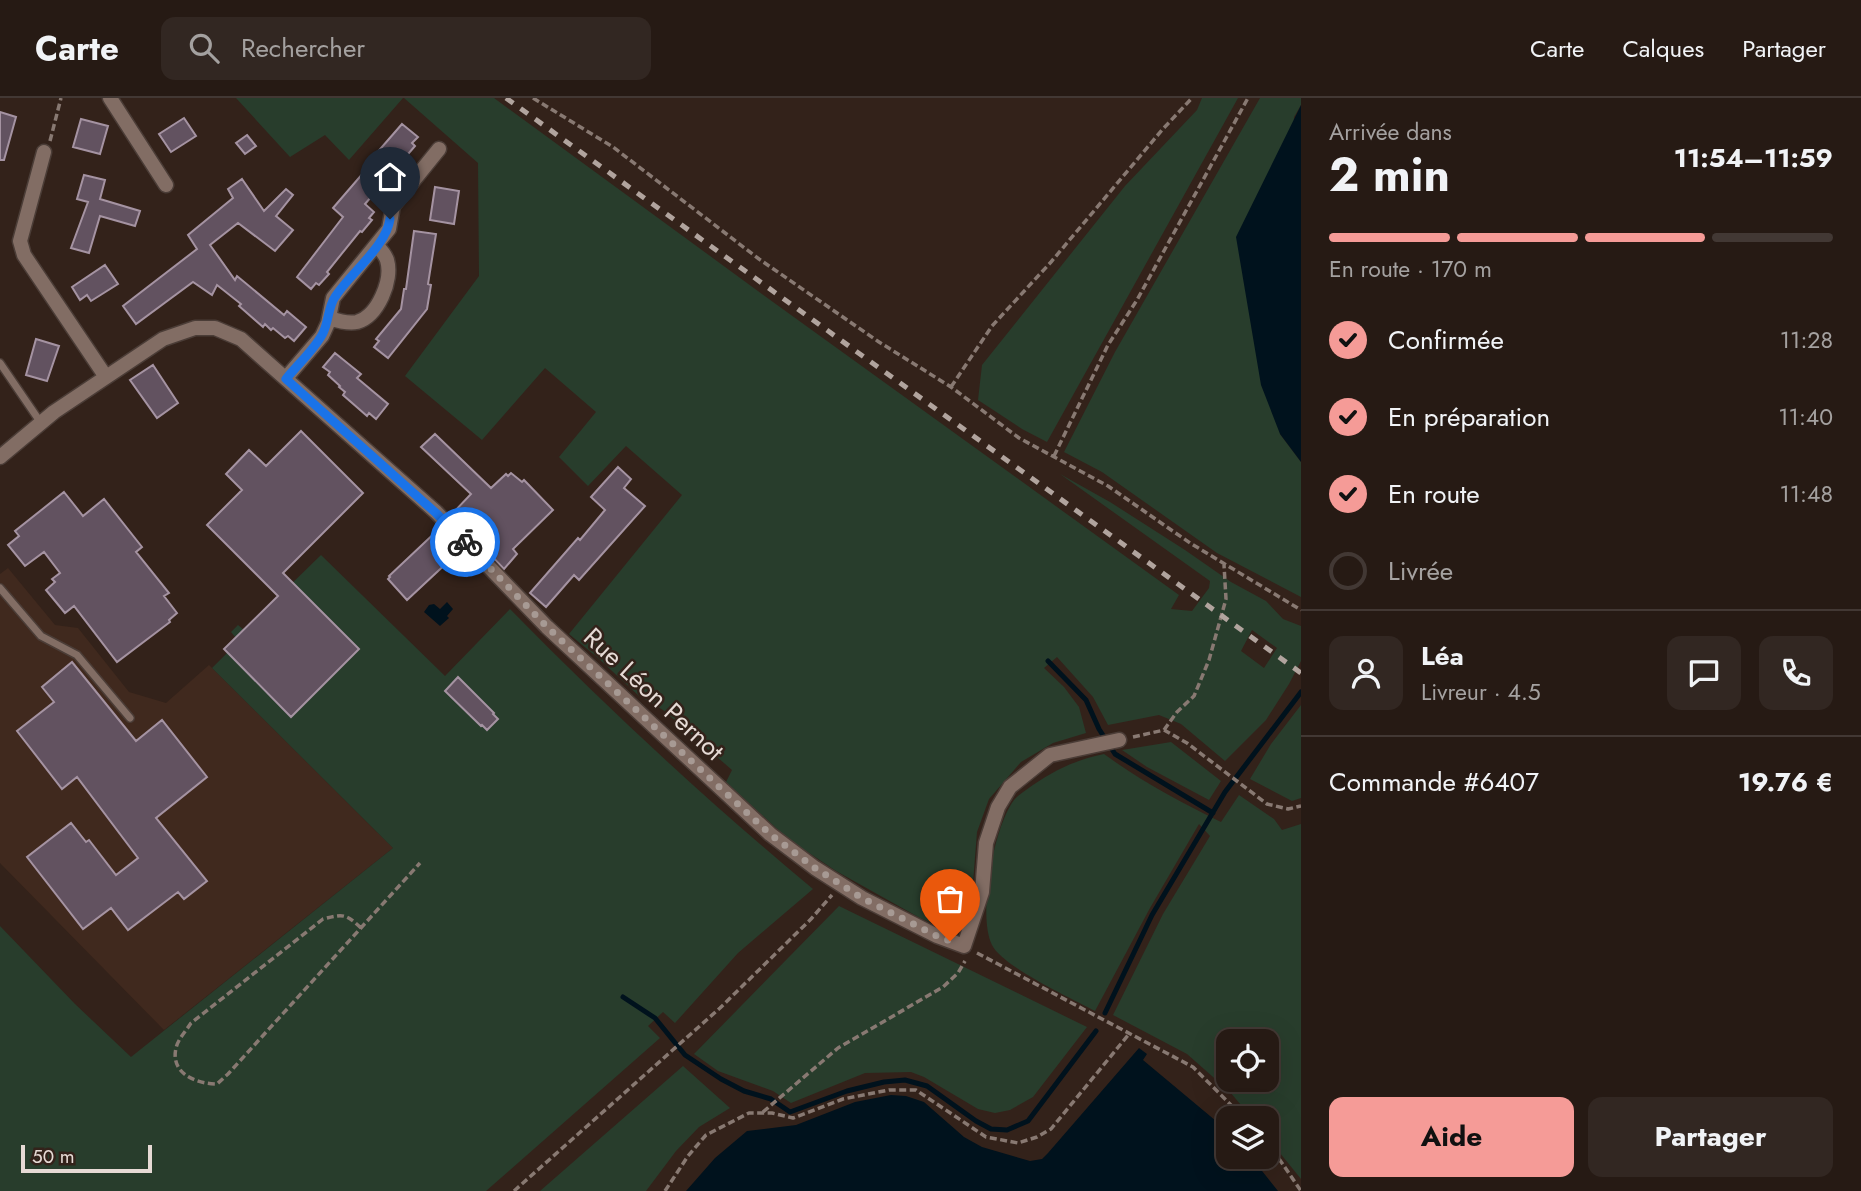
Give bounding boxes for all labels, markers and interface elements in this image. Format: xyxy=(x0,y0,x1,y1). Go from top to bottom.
search box xyxy=(161,17,651,80)
text: Carte xyxy=(35,25,119,72)
icon: search xyxy=(185,29,223,67)
text: Rechercher xyxy=(241,29,365,67)
text: Carte xyxy=(1530,31,1584,66)
text: Calques xyxy=(1622,31,1704,66)
text: Partager xyxy=(1742,31,1826,66)
text: Arrivée dans xyxy=(1329,115,1452,149)
text: 11:54–11:59 xyxy=(1674,139,1833,177)
text: 2 min xyxy=(1329,142,1450,208)
pin xyxy=(360,147,420,219)
icon: home xyxy=(371,158,409,196)
text: En route · 170 m xyxy=(1329,252,1492,286)
icon: check xyxy=(1329,321,1367,359)
text: Confirmée xyxy=(1388,321,1504,359)
text: 11:28 xyxy=(1780,323,1833,357)
icon: check xyxy=(1329,398,1367,436)
text: En préparation xyxy=(1388,398,1550,436)
text: 11:40 xyxy=(1778,400,1833,434)
icon: check xyxy=(1329,475,1367,513)
text: En route xyxy=(1388,475,1480,513)
text: 11:48 xyxy=(1779,477,1833,511)
courier xyxy=(430,507,500,577)
icon: bike xyxy=(446,523,484,561)
text: Livrée xyxy=(1388,552,1453,590)
street label: Rue Léon Pernot xyxy=(575,619,733,770)
button: person xyxy=(1329,636,1403,710)
button: chat xyxy=(1667,636,1741,710)
button: phone xyxy=(1759,636,1833,710)
text: Léa xyxy=(1421,637,1464,675)
text: Livreur · 4.5 xyxy=(1421,675,1541,709)
text: Commande #6407 xyxy=(1329,763,1539,801)
text: 19.76 € xyxy=(1738,763,1833,801)
pin xyxy=(920,869,980,941)
icon: bag xyxy=(931,880,969,918)
map controls xyxy=(1216,1029,1279,1169)
button: locate xyxy=(1216,1029,1279,1092)
button: Aide xyxy=(1329,1097,1574,1177)
button: Partager xyxy=(1588,1097,1833,1177)
button: layers xyxy=(1216,1106,1279,1169)
scale bar xyxy=(21,1142,152,1174)
text: 50 m xyxy=(32,1143,75,1170)

